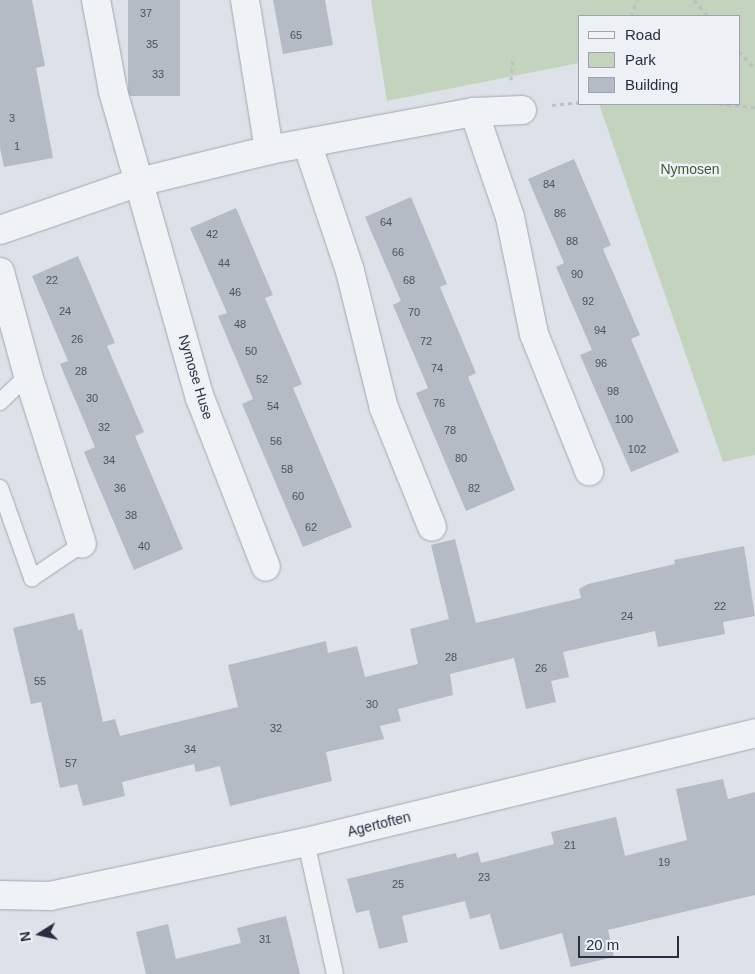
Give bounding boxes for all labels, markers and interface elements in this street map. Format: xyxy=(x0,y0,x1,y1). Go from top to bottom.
house number: 37 xyxy=(140,6,152,20)
legend xyxy=(578,15,740,105)
text: Road xyxy=(625,26,661,43)
house number: 65 xyxy=(290,28,302,42)
house number: 35 xyxy=(146,37,158,51)
text: Park xyxy=(625,51,656,68)
house number: 33 xyxy=(152,67,164,81)
text: Building xyxy=(625,76,678,93)
house number: 3 xyxy=(9,111,15,125)
house number: 1 xyxy=(14,139,20,153)
park label: Nymosen xyxy=(660,161,720,177)
house number: 84 xyxy=(543,177,555,191)
house number: 86 xyxy=(554,206,566,220)
house number: 64 xyxy=(380,215,392,229)
house number: 42 xyxy=(206,227,218,241)
house number: 88 xyxy=(566,234,578,248)
house number: 66 xyxy=(392,245,404,259)
house number: 44 xyxy=(218,256,230,270)
house number: 90 xyxy=(571,267,583,281)
house number: 22 xyxy=(46,273,58,287)
house number: 68 xyxy=(403,273,415,287)
house number: 46 xyxy=(229,285,241,299)
house number: 92 xyxy=(582,294,594,308)
house number: 24 xyxy=(59,304,71,318)
house number: 70 xyxy=(408,305,420,319)
house number: 48 xyxy=(234,317,246,331)
house number: 94 xyxy=(594,323,606,337)
house number: 26 xyxy=(71,332,83,346)
street label: Nymose Huse xyxy=(175,333,217,421)
house number: 72 xyxy=(420,334,432,348)
house number: 50 xyxy=(245,344,257,358)
house number: 96 xyxy=(595,356,607,370)
house number: 74 xyxy=(431,361,443,375)
house number: 28 xyxy=(75,364,87,378)
house number: 52 xyxy=(256,372,268,386)
house number: 98 xyxy=(607,384,619,398)
house number: 30 xyxy=(86,391,98,405)
house number: 76 xyxy=(433,396,445,410)
house number: 54 xyxy=(267,399,279,413)
house number: 100 xyxy=(615,412,633,426)
house number: 32 xyxy=(98,420,110,434)
house number: 78 xyxy=(444,423,456,437)
house number: 56 xyxy=(270,434,282,448)
house number: 102 xyxy=(628,442,646,456)
house number: 80 xyxy=(455,451,467,465)
house number: 34 xyxy=(103,453,115,467)
house number: 58 xyxy=(281,462,293,476)
house number: 36 xyxy=(114,481,126,495)
house number: 82 xyxy=(468,481,480,495)
house number: 60 xyxy=(292,489,304,503)
house number: 38 xyxy=(125,508,137,522)
house number: 62 xyxy=(305,520,317,534)
house number: 40 xyxy=(138,539,150,553)
house number: 22 xyxy=(714,599,726,613)
house number: 24 xyxy=(621,609,633,623)
house number: 28 xyxy=(445,650,457,664)
house number: 26 xyxy=(535,661,547,675)
house number: 55 xyxy=(34,674,46,688)
house number: 30 xyxy=(366,697,378,711)
house number: 32 xyxy=(270,721,282,735)
house number: 34 xyxy=(184,742,196,756)
house number: 57 xyxy=(65,756,77,770)
street label: Agertoften xyxy=(346,808,412,840)
house number: 21 xyxy=(564,838,576,852)
house number: 19 xyxy=(658,855,670,869)
house number: 23 xyxy=(478,870,490,884)
house number: 25 xyxy=(392,877,404,891)
north arrow xyxy=(15,909,65,959)
scale bar xyxy=(580,926,681,958)
text: N xyxy=(16,930,34,943)
house number: 31 xyxy=(259,932,271,946)
text: 20 m xyxy=(586,936,619,953)

